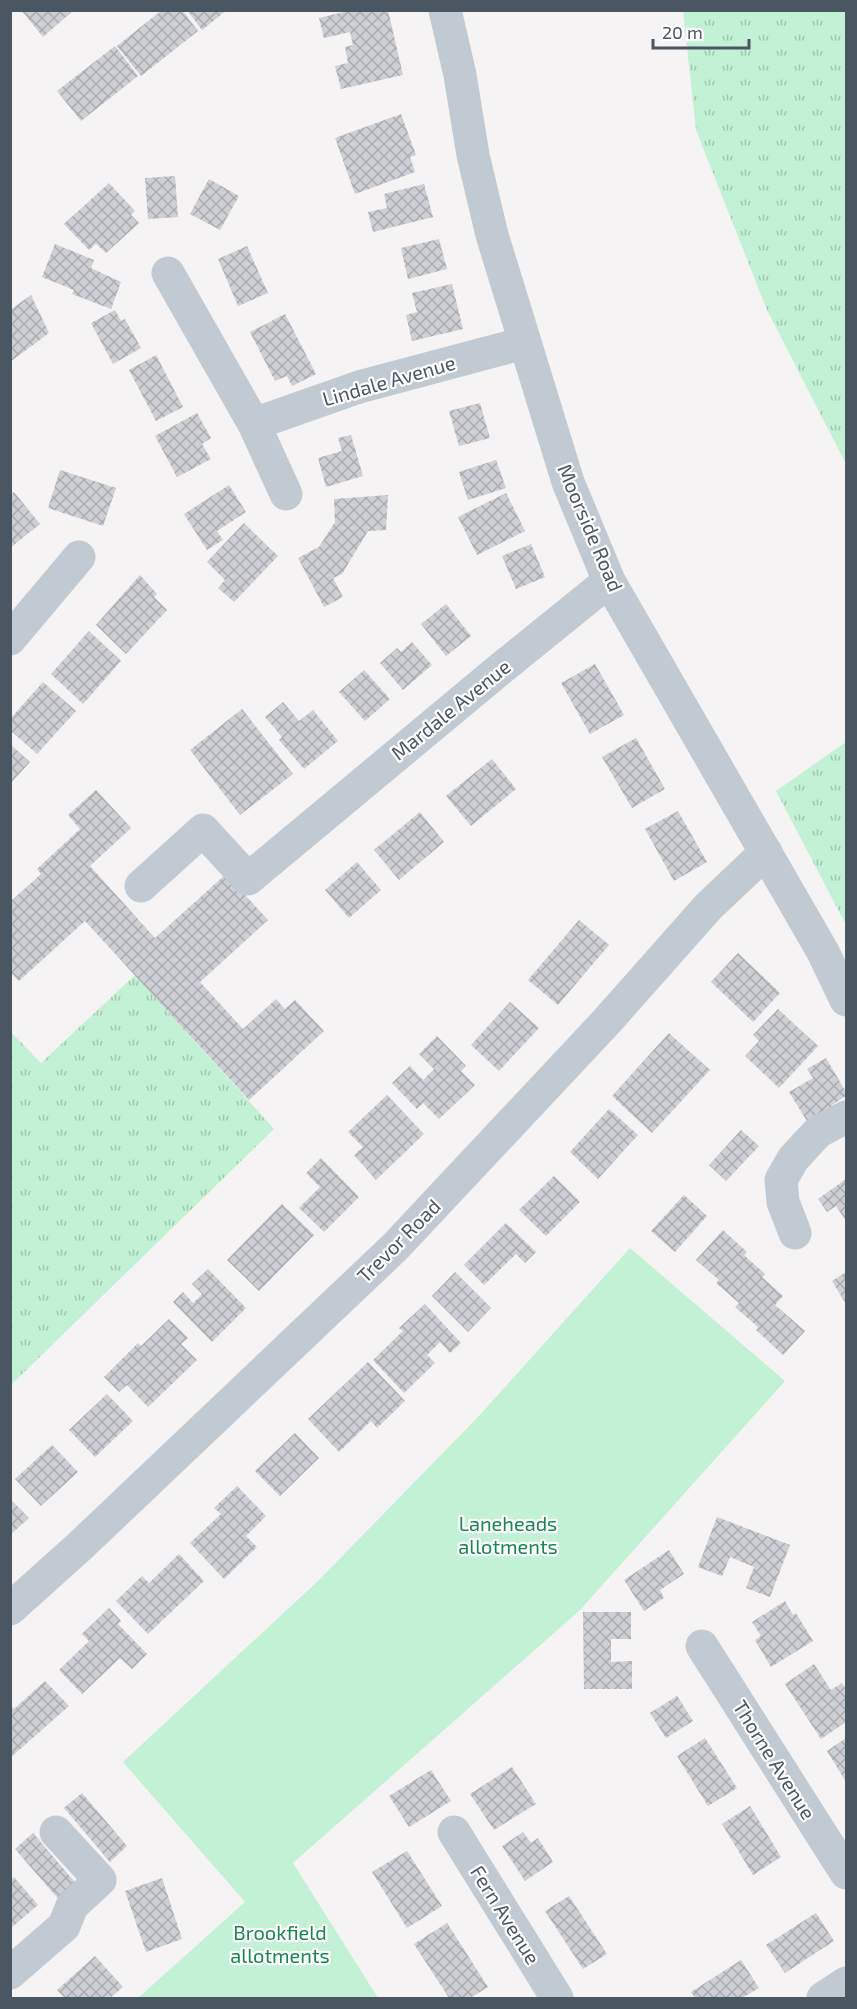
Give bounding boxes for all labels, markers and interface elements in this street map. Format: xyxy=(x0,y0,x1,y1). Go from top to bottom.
scale bar xyxy=(653,12,749,50)
text: 20 m xyxy=(662,21,703,43)
street label: Lindale Avenue xyxy=(320,350,458,410)
street label: Moorside Road xyxy=(553,460,629,595)
street label: Mardale Avenue xyxy=(386,654,515,765)
street label: Trevor Road xyxy=(352,1194,445,1287)
park label: Laneheads allotments xyxy=(458,1511,558,1558)
street label: Thorne Avenue xyxy=(729,1695,821,1823)
street label: Fern Avenue xyxy=(466,1861,546,1968)
park label: Brookfield allotments xyxy=(230,1920,330,1967)

